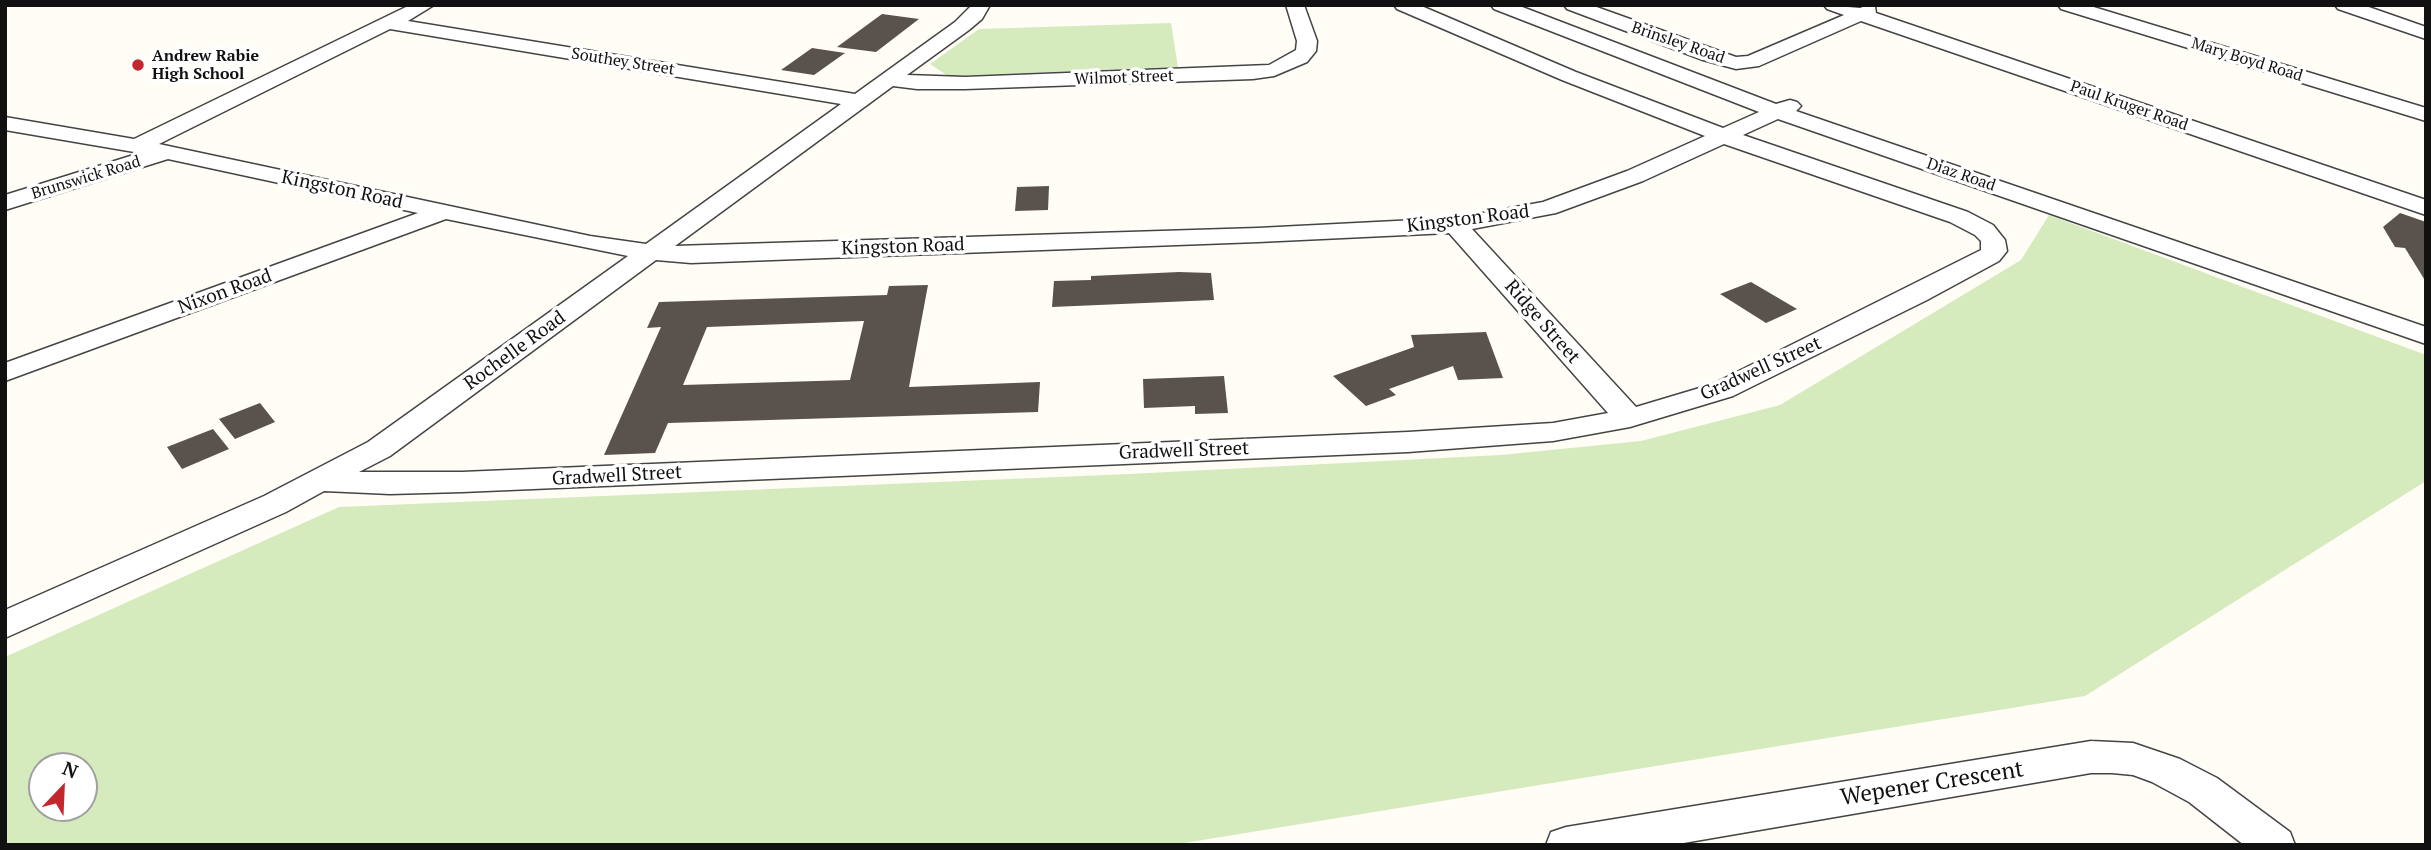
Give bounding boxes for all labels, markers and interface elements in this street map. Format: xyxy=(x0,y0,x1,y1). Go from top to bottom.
street label: Brinsley Road xyxy=(1629,18,1727,68)
street label: Mary Boyd Road xyxy=(2189,34,2305,86)
street label: Southey Street xyxy=(570,44,676,80)
place label: Andrew Rabie High School xyxy=(152,46,259,84)
marker: Andrew Rabie High School xyxy=(130,57,146,73)
street label: Wilmot Street xyxy=(1074,67,1174,89)
street label: Paul Kruger Road xyxy=(2068,77,2190,135)
street label: Brunswick Road xyxy=(29,152,143,204)
street label: Diaz Road xyxy=(1924,154,1998,196)
street label: Kingston Road xyxy=(279,166,405,214)
street label: Kingston Road xyxy=(1405,200,1531,238)
street label: Kingston Road xyxy=(841,233,965,261)
street label: Nixon Road xyxy=(175,265,275,319)
street label: Ridge Street xyxy=(1500,276,1584,368)
street label: Rochelle Road xyxy=(460,307,570,395)
street label: Gradwell Street xyxy=(1697,332,1825,406)
street label: Gradwell Street xyxy=(1118,437,1250,465)
street label: Gradwell Street xyxy=(551,461,683,491)
north arrow xyxy=(28,752,98,822)
text: N xyxy=(59,755,82,783)
street label: Wepener Crescent xyxy=(1838,756,2026,812)

